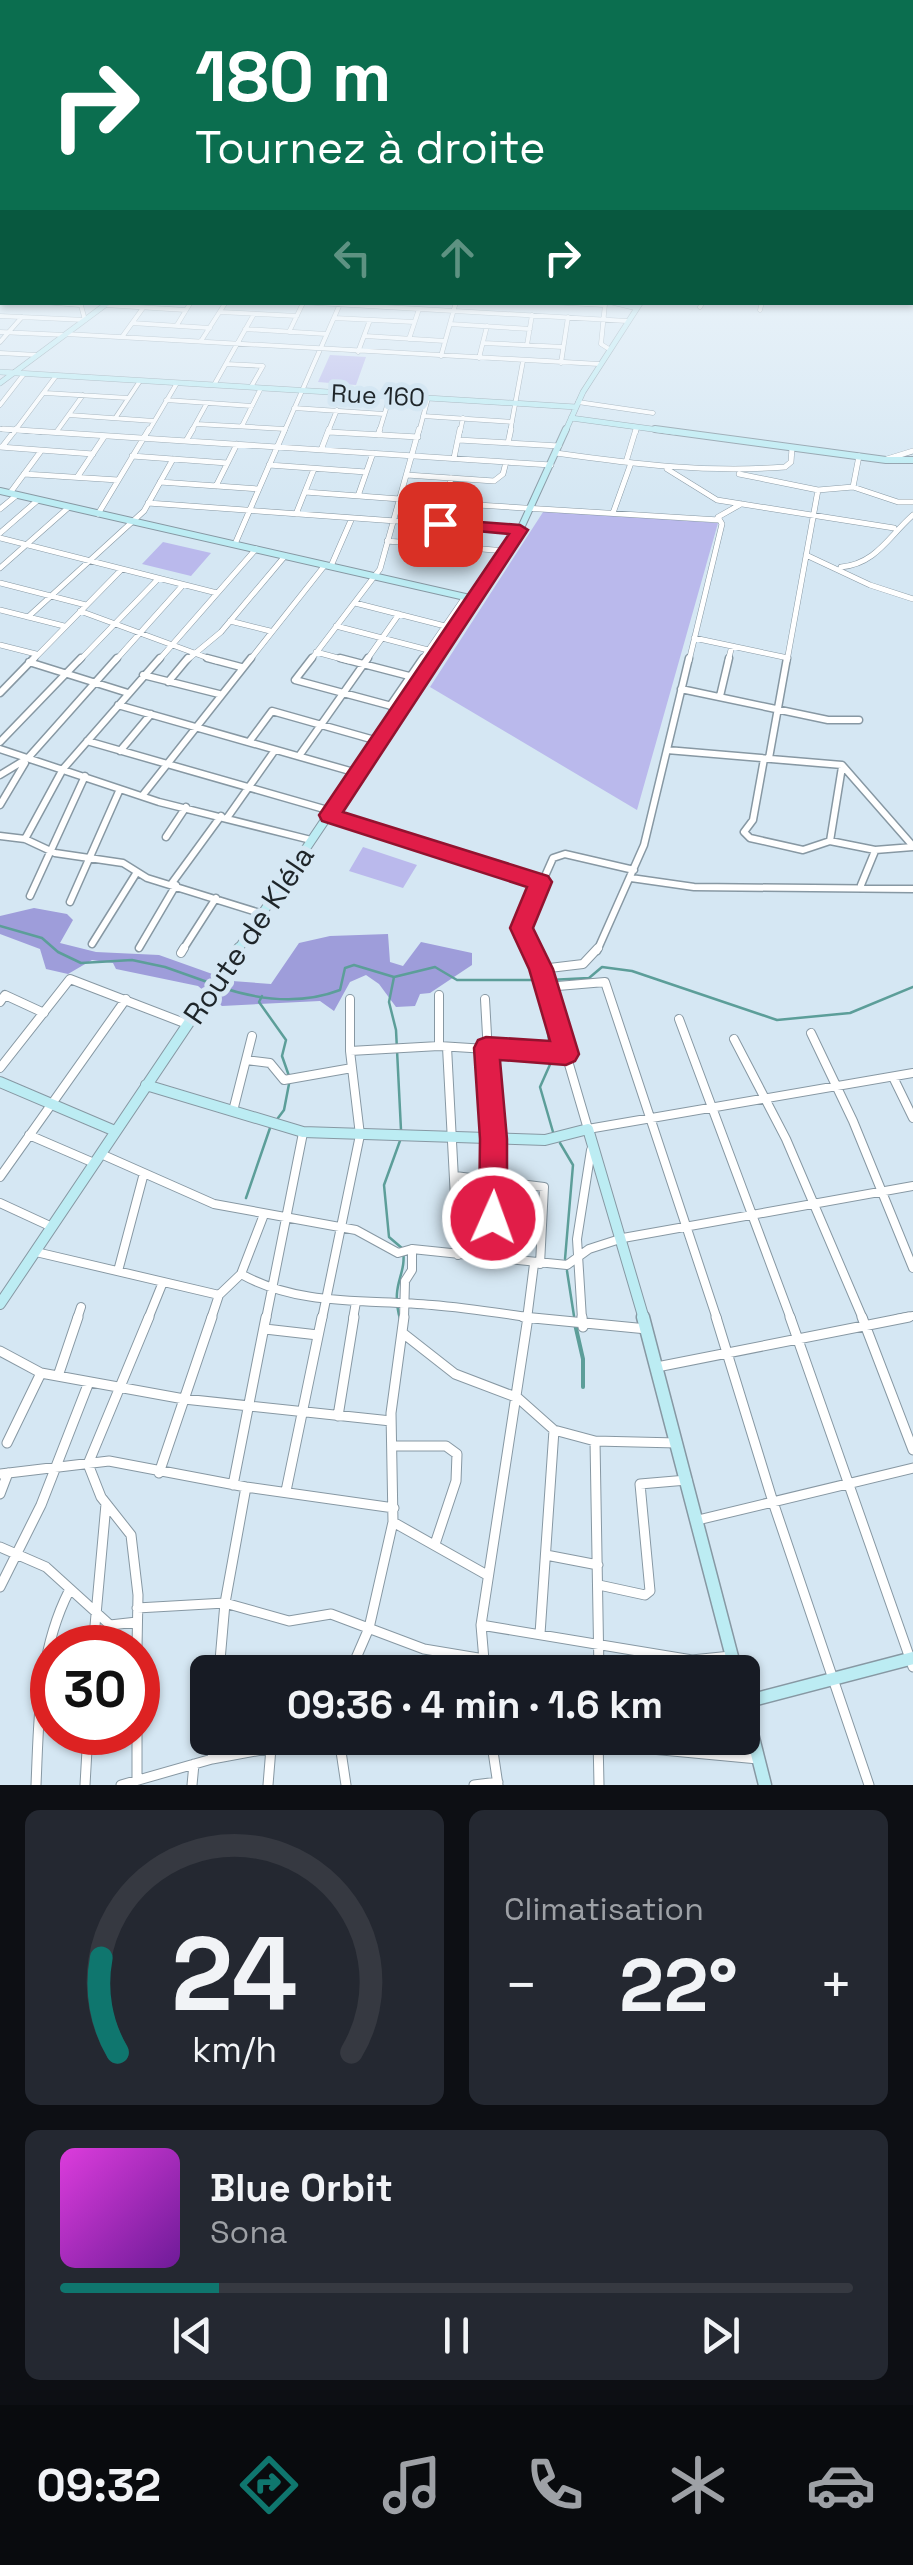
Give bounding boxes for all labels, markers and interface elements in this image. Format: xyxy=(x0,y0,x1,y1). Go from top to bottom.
text: 180 m xyxy=(195,32,392,121)
icon: right xyxy=(30,40,160,170)
text: Tournez à droite xyxy=(195,119,546,176)
icon: left xyxy=(325,230,380,285)
icon: ahead xyxy=(430,230,485,285)
icon: right xyxy=(535,230,590,285)
street label: Rue 160 xyxy=(330,377,426,413)
pin xyxy=(398,482,483,567)
icon: arrive xyxy=(413,497,468,552)
street label: Route de Kléla xyxy=(174,838,323,1032)
position arrow xyxy=(441,1166,545,1270)
speed limit sign: 30 xyxy=(30,1625,160,1755)
text: 09:36 · 4 min · 1.6 km xyxy=(287,1681,663,1729)
text: Climatisation xyxy=(504,1889,704,1929)
text: 24 xyxy=(171,1908,298,2040)
text: 22° xyxy=(619,1937,738,2033)
text: − xyxy=(504,1950,538,2020)
text: + xyxy=(819,1950,853,2020)
text: km/h xyxy=(192,2027,277,2072)
text: Blue Orbit xyxy=(210,2164,393,2212)
text: Sona xyxy=(210,2212,287,2252)
icon: previous xyxy=(165,2308,220,2363)
icon: pause xyxy=(429,2308,484,2363)
icon: next xyxy=(693,2308,748,2363)
icon: directions xyxy=(234,2450,304,2520)
icon: music xyxy=(377,2450,447,2520)
icon: phone xyxy=(520,2450,590,2520)
icon: climate xyxy=(663,2450,733,2520)
icon: car xyxy=(806,2450,876,2520)
text: 09:32 xyxy=(37,2457,161,2514)

